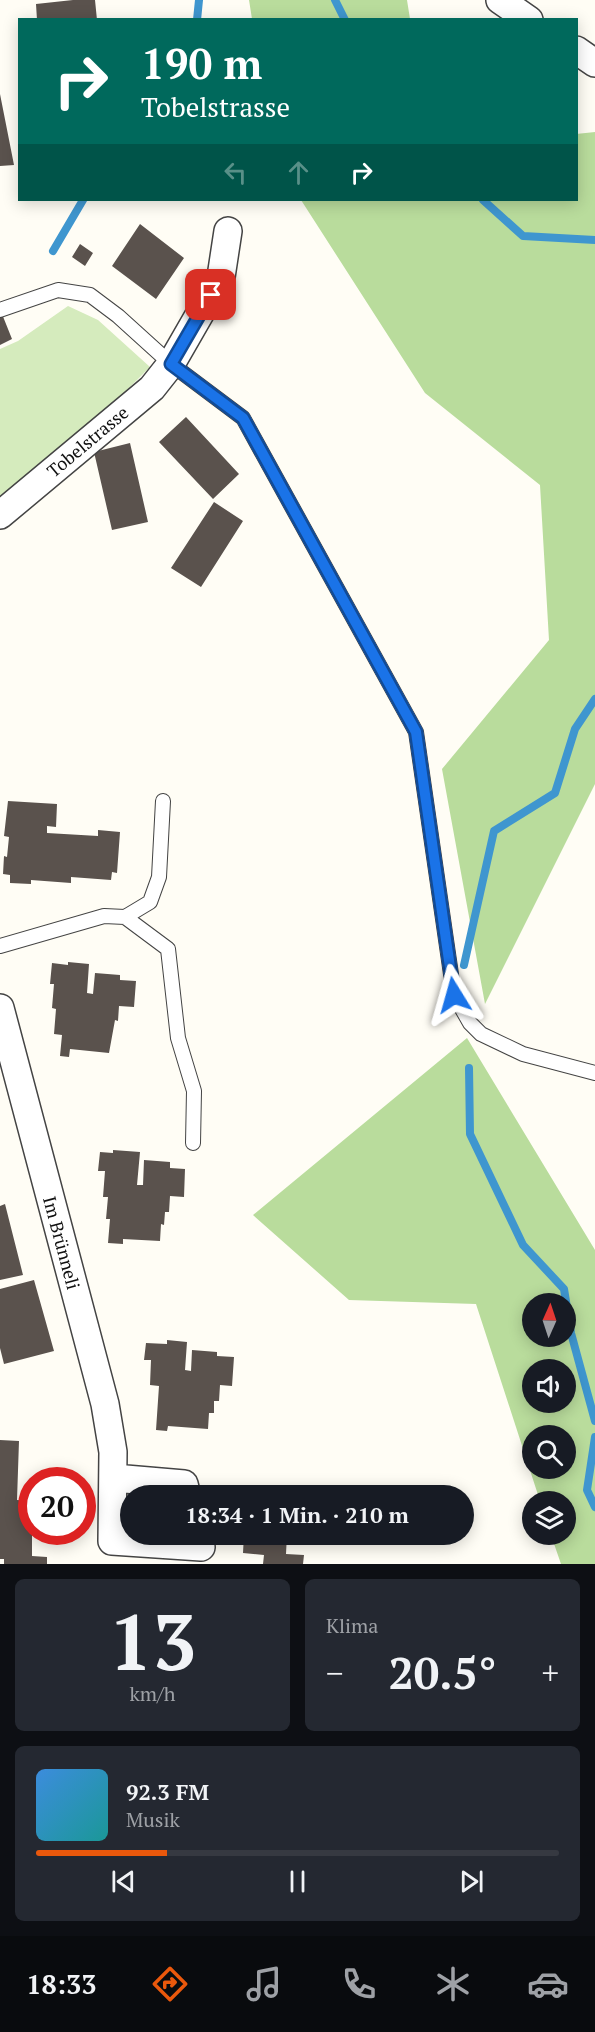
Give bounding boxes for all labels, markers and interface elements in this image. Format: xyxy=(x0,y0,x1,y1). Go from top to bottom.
text: 190 m xyxy=(141,35,262,91)
icon: right xyxy=(42,42,120,120)
text: Tobelstrasse xyxy=(141,89,290,125)
icon: left xyxy=(219,156,252,189)
icon: ahead xyxy=(282,156,315,189)
icon: right xyxy=(345,156,378,189)
pin xyxy=(185,269,236,320)
icon: arrive xyxy=(194,278,227,311)
street label: Tobelstrasse xyxy=(42,400,133,482)
position arrow xyxy=(422,963,486,1027)
street label: Im Brünneli xyxy=(38,1193,86,1292)
north arrow xyxy=(522,1293,576,1347)
map controls xyxy=(522,1293,576,1545)
button: sound xyxy=(522,1359,576,1413)
button: search xyxy=(522,1425,576,1479)
speed limit sign: 20 xyxy=(18,1467,96,1545)
button: layers xyxy=(522,1491,576,1545)
text: 18:34 · 1 Min. · 210 m xyxy=(185,1500,409,1529)
text: 13 xyxy=(108,1589,197,1692)
text: Klima xyxy=(326,1612,378,1639)
text: 20.5° xyxy=(388,1642,497,1702)
text: − xyxy=(326,1651,344,1694)
text: + xyxy=(541,1651,559,1694)
text: km/h xyxy=(129,1680,176,1707)
text: 92.3 FM xyxy=(126,1777,209,1806)
text: Musik xyxy=(126,1806,180,1833)
icon: previous xyxy=(107,1865,140,1898)
icon: pause xyxy=(281,1865,314,1898)
icon: next xyxy=(455,1865,488,1898)
icon: directions xyxy=(149,1963,191,2005)
icon: music xyxy=(243,1963,285,2005)
icon: phone xyxy=(338,1963,380,2005)
icon: climate xyxy=(432,1963,474,2005)
icon: car xyxy=(527,1963,569,2005)
text: 18:33 xyxy=(26,1966,97,2002)

